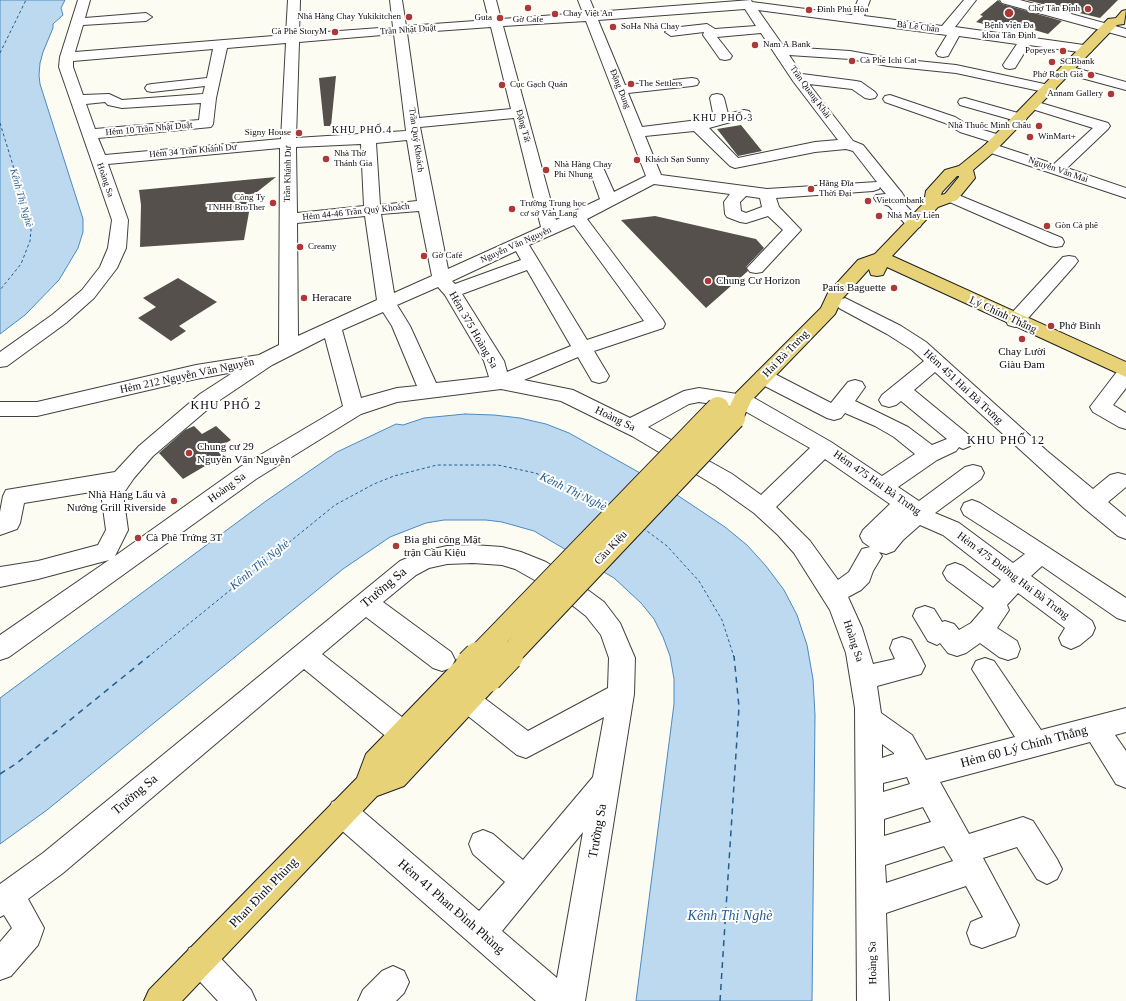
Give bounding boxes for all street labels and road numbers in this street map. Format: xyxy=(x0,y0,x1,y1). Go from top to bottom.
street label: Bà Lê Chân xyxy=(896,19,940,35)
street label: Trần Nhật Duật xyxy=(380,23,436,37)
street label: Trần Quang Khải xyxy=(787,63,833,121)
street label: Đặng Dung xyxy=(607,68,633,110)
street label: Trần Quý Khoách xyxy=(406,107,426,173)
street label: Ðặng Tất xyxy=(513,108,533,144)
street label: Hẻm 10 Trần Nhật Duật xyxy=(105,120,193,138)
street label: Hẻm 34 Trần Khánh Dư xyxy=(149,142,237,160)
street label: Trần Khánh Dư xyxy=(282,146,294,202)
street label: Nguyễn Văn Mai xyxy=(1027,155,1089,185)
street label: Hoàng Sa xyxy=(94,162,116,198)
street label: Hẻm 44-46 Trần Quý Khoách xyxy=(302,201,410,223)
street label: Nguyễn Văn Nguyễn xyxy=(479,225,553,265)
street label: Hẻm 375 Hoàng Sa xyxy=(446,289,500,371)
street label: Lý Chính Thắng xyxy=(967,294,1039,336)
street label: Hai Bà Trưng xyxy=(760,328,812,380)
street label: Hẻm 451 Hai Bà Trưng xyxy=(920,347,1006,427)
street label: Hẻm 212 Nguyễn Văn Nguyễn xyxy=(119,355,255,397)
street label: Hoàng Sa xyxy=(593,404,637,434)
street label: Hẻm 475 Hai Bà Trưng xyxy=(831,448,923,518)
street label: Hoàng Sa xyxy=(206,470,248,506)
street label: Cầu Kiệu xyxy=(592,528,630,568)
street label: Hẻm 475 Đường Hai Bà Trưng xyxy=(954,529,1072,623)
street label: Trường Sa xyxy=(358,564,410,612)
street label: Hoàng Sa xyxy=(840,618,866,664)
street label: Hẻm 60 Lý Chính Thắng xyxy=(959,723,1089,771)
street label: Trường Sa xyxy=(109,771,161,819)
street label: Trường Sa xyxy=(586,803,610,859)
street label: Phan Đình Phùng xyxy=(227,855,301,931)
street label: Hẻm 41 Phan Đình Phùng xyxy=(394,856,508,958)
street label: Hoàng Sa xyxy=(866,941,880,985)

